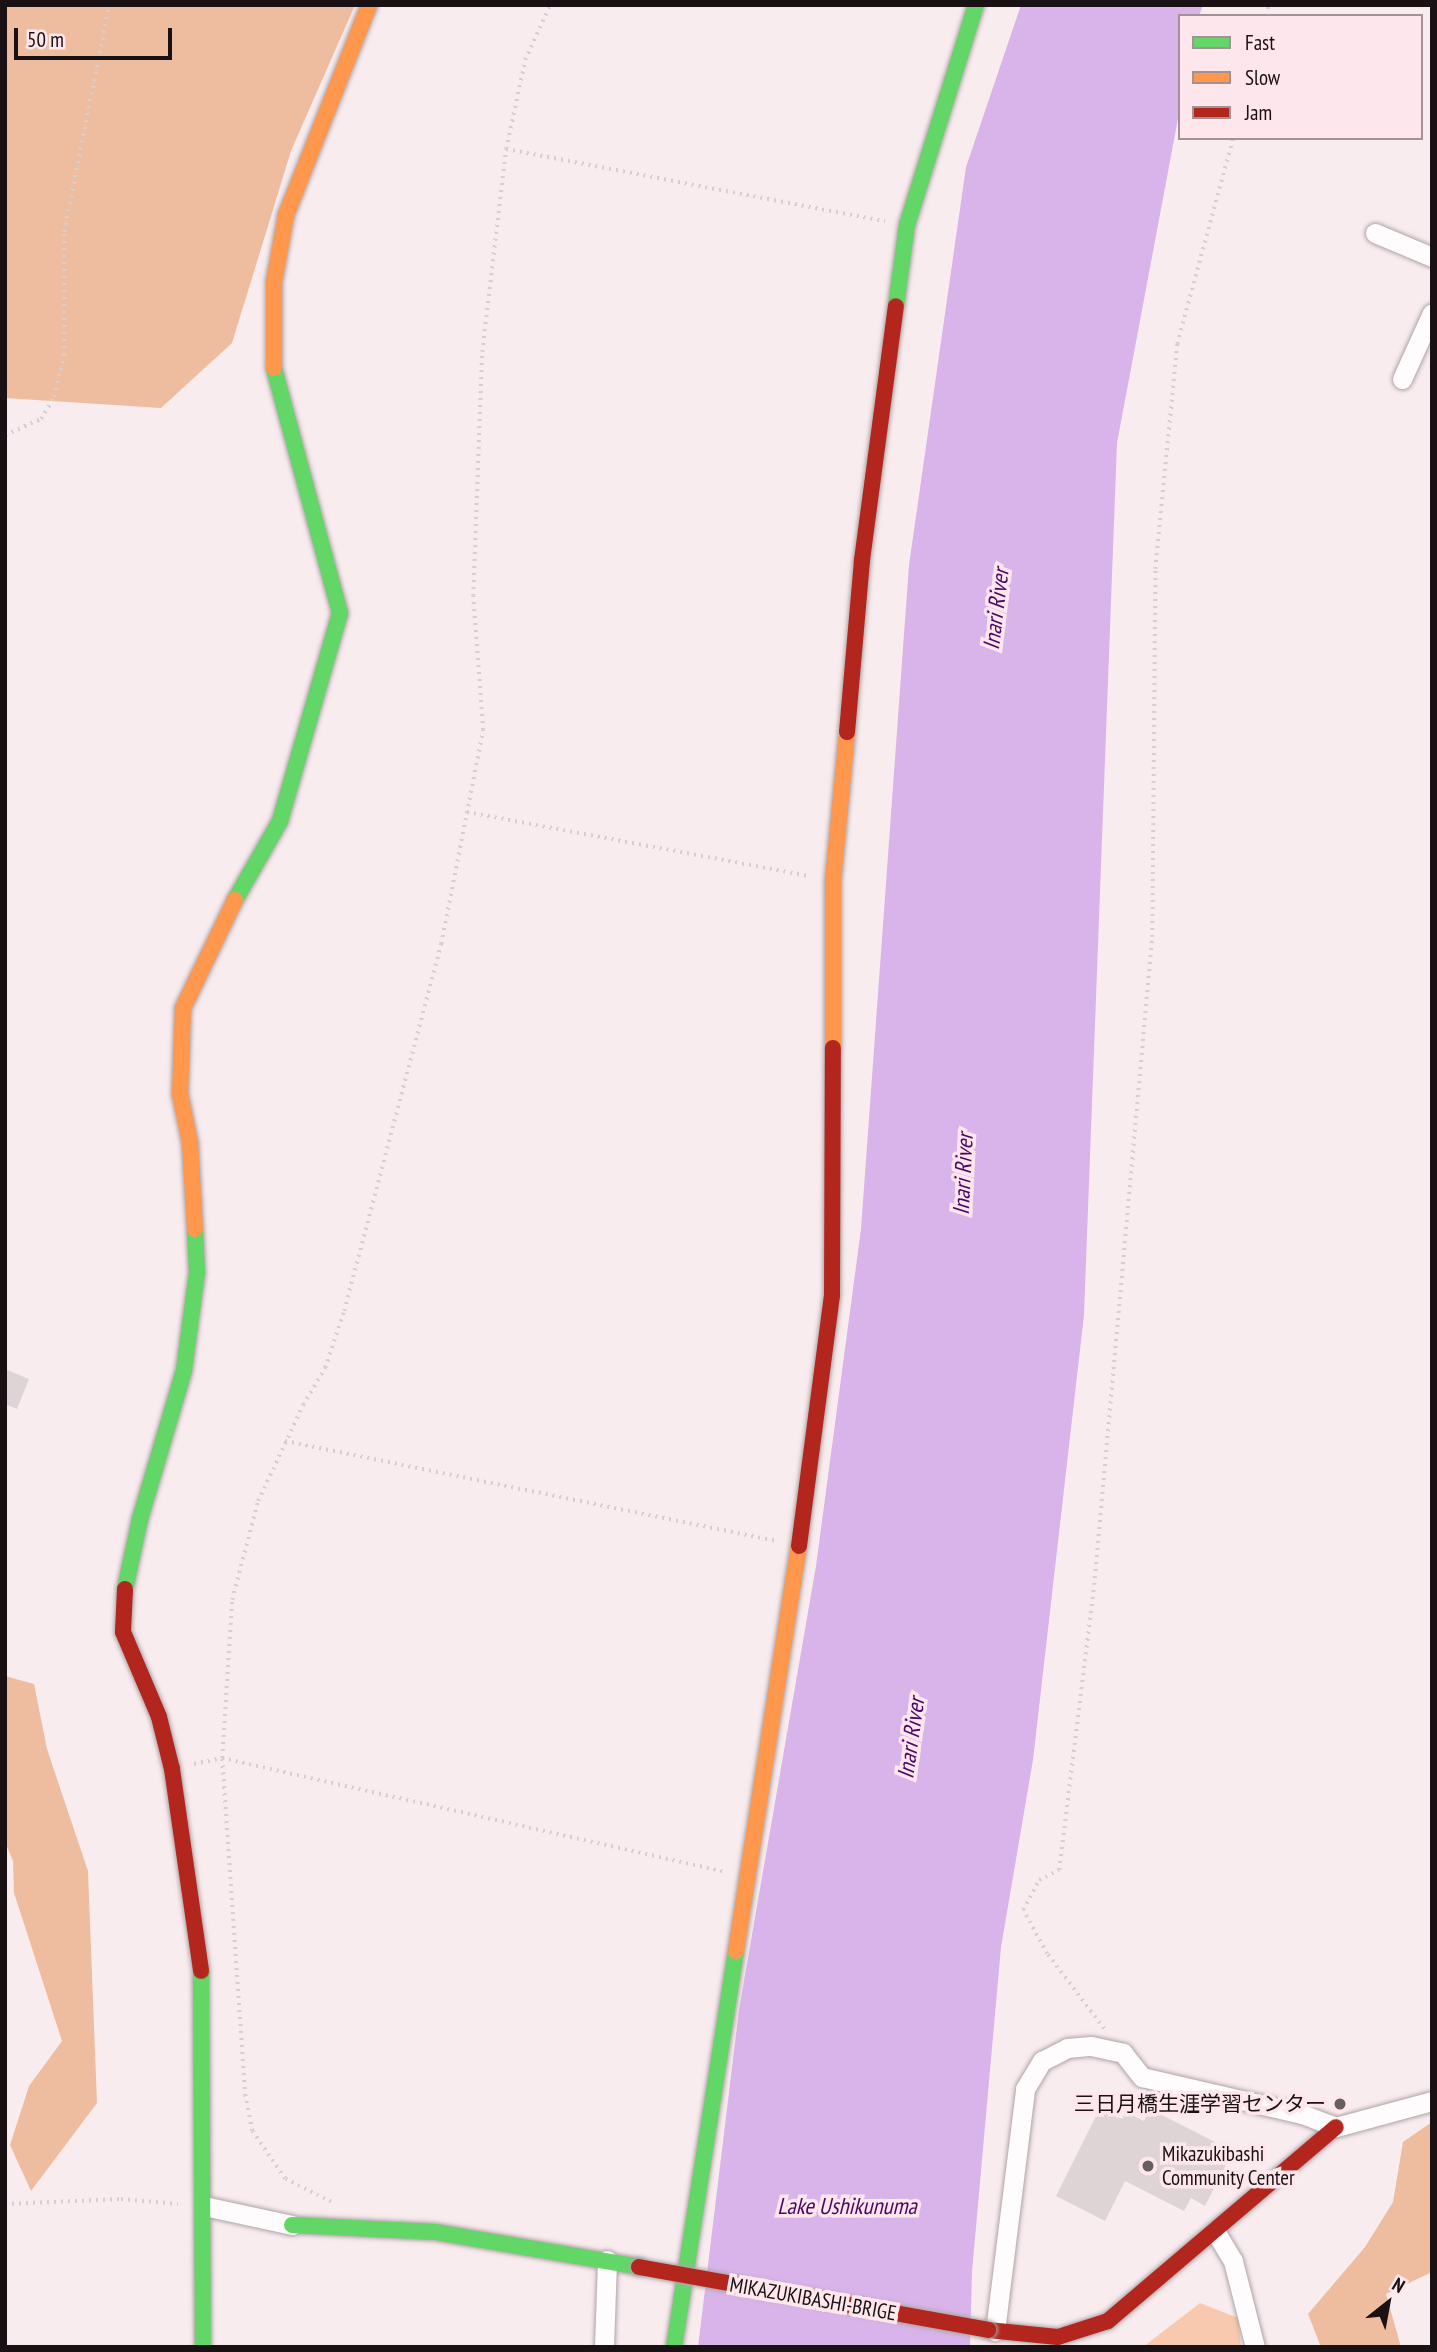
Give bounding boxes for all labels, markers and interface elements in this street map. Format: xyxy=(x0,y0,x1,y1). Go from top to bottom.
scale bar xyxy=(18,14,175,58)
legend xyxy=(1178,14,1423,140)
text: 50 m xyxy=(27,26,64,53)
text: Fast xyxy=(1245,29,1275,56)
text: Slow xyxy=(1245,64,1280,91)
text: Jam xyxy=(1245,99,1272,126)
water label: Inari River xyxy=(977,567,1015,651)
water label: Inari River xyxy=(947,1133,979,1215)
water label: Inari River xyxy=(892,1696,930,1780)
place label: 三日月橋生涯学習センター xyxy=(1074,2091,1326,2117)
marker: 三日月橋生涯学習センター xyxy=(1332,2096,1348,2112)
place label: Mikazukibashi Community Center xyxy=(1162,2141,1295,2191)
marker: Mikazukibashi Community Center xyxy=(1140,2158,1156,2174)
water label: Lake Ushikunuma xyxy=(777,2192,917,2220)
north arrow xyxy=(1353,2268,1423,2338)
street label: MIKAZUKIBASHI-BRIGE xyxy=(728,2272,898,2326)
text: N xyxy=(1388,2272,1409,2298)

